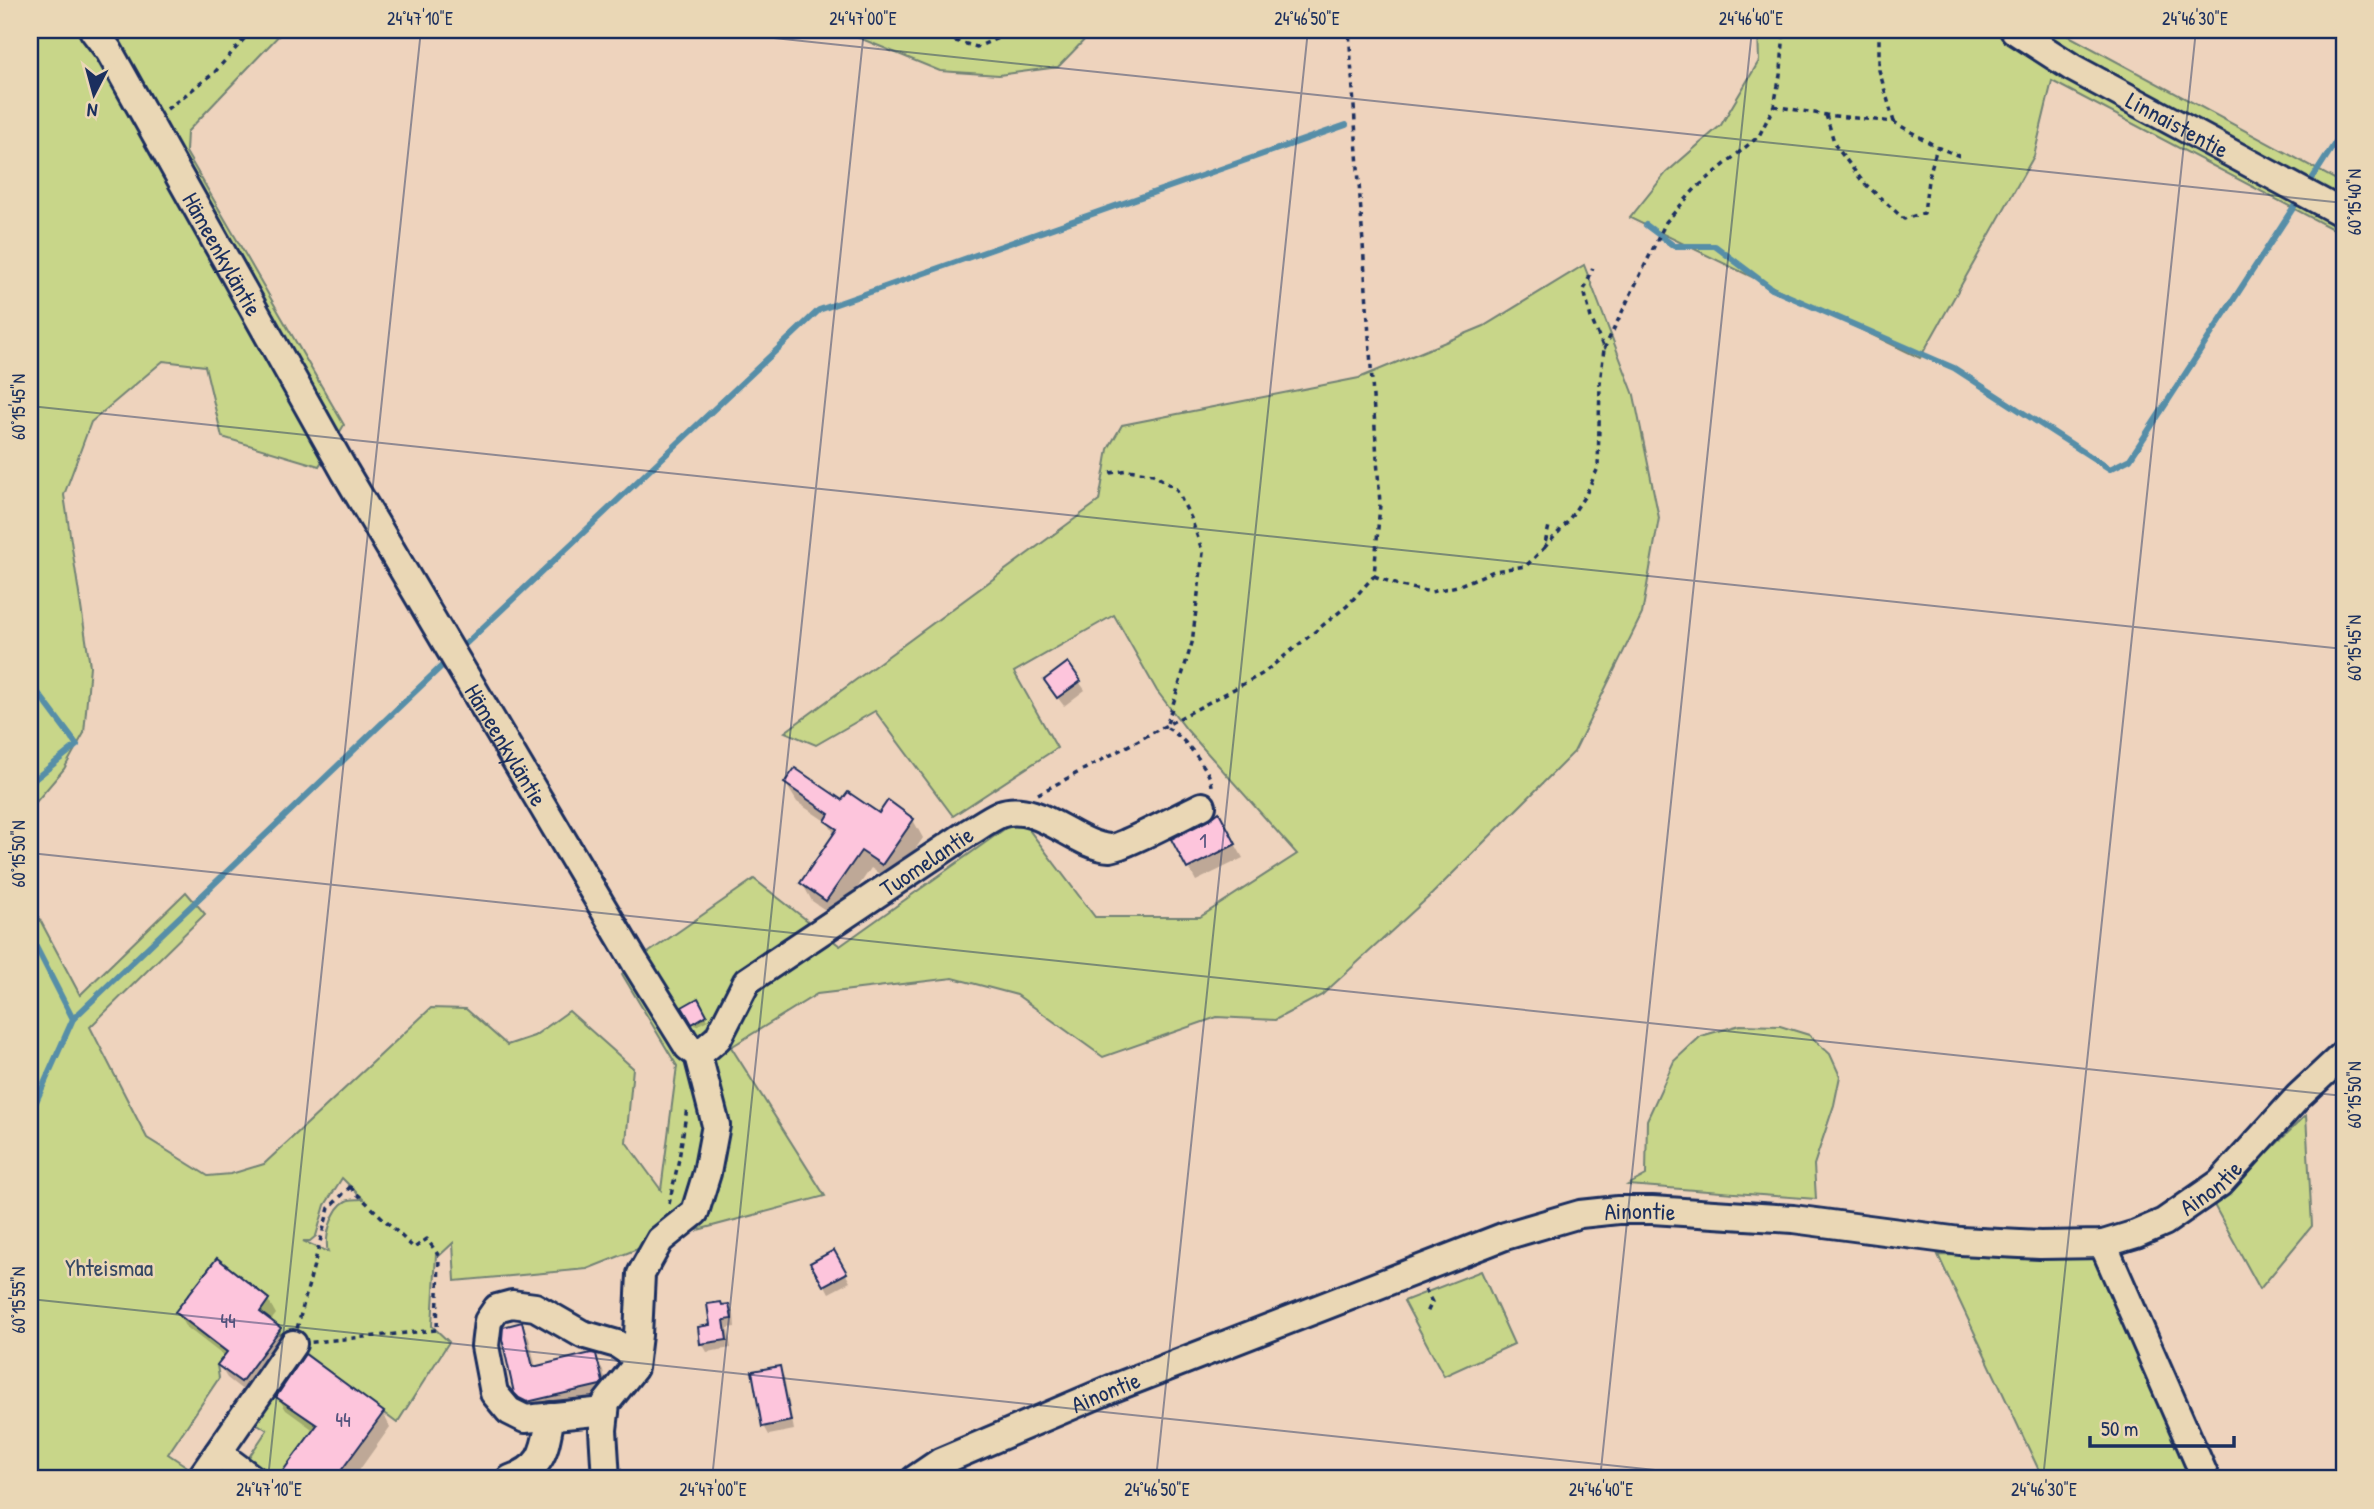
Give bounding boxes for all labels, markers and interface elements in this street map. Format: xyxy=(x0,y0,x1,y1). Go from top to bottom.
text: 24°47'10"E xyxy=(387,6,453,31)
text: 24°47'00"E xyxy=(829,6,897,31)
text: 24°46'50"E xyxy=(1274,6,1340,31)
text: 24°46'40"E xyxy=(1719,6,1783,31)
text: 24°46'30"E xyxy=(2162,6,2228,31)
north arrow xyxy=(60,60,130,130)
street label: Linnaistentie xyxy=(2121,84,2235,165)
text: N xyxy=(86,97,99,124)
text: 60°15'40"N xyxy=(2342,169,2367,235)
street label: Hämeenkyläntie xyxy=(175,186,270,322)
text: 60°15'45"N xyxy=(6,374,31,440)
text: 60°15'45"N xyxy=(2342,615,2367,681)
street label: Hämeenkyläntie xyxy=(458,678,555,812)
street label: Tuomelantie xyxy=(873,818,980,904)
text: 60°15'50"N xyxy=(6,820,31,888)
house number: 1 xyxy=(1199,826,1207,855)
text: 60°15'50"N xyxy=(2342,1061,2367,1129)
street label: Ainontie xyxy=(2173,1153,2249,1222)
street label: Ainontie xyxy=(1602,1194,1677,1228)
park label: Yhteismaa xyxy=(65,1251,153,1283)
text: 60°15'55"N xyxy=(6,1267,31,1333)
house number: 44 xyxy=(220,1306,236,1335)
street label: Ainontie xyxy=(1066,1363,1145,1420)
scale bar xyxy=(2090,1404,2234,1448)
house number: 44 xyxy=(335,1405,351,1434)
text: 50 m xyxy=(2101,1414,2138,1443)
text: 24°47'10"E xyxy=(236,1477,302,1502)
text: 24°47'00"E xyxy=(679,1477,747,1502)
text: 24°46'50"E xyxy=(1124,1477,1190,1502)
text: 24°46'40"E xyxy=(1569,1477,1633,1502)
text: 24°46'30"E xyxy=(2011,1477,2077,1502)

